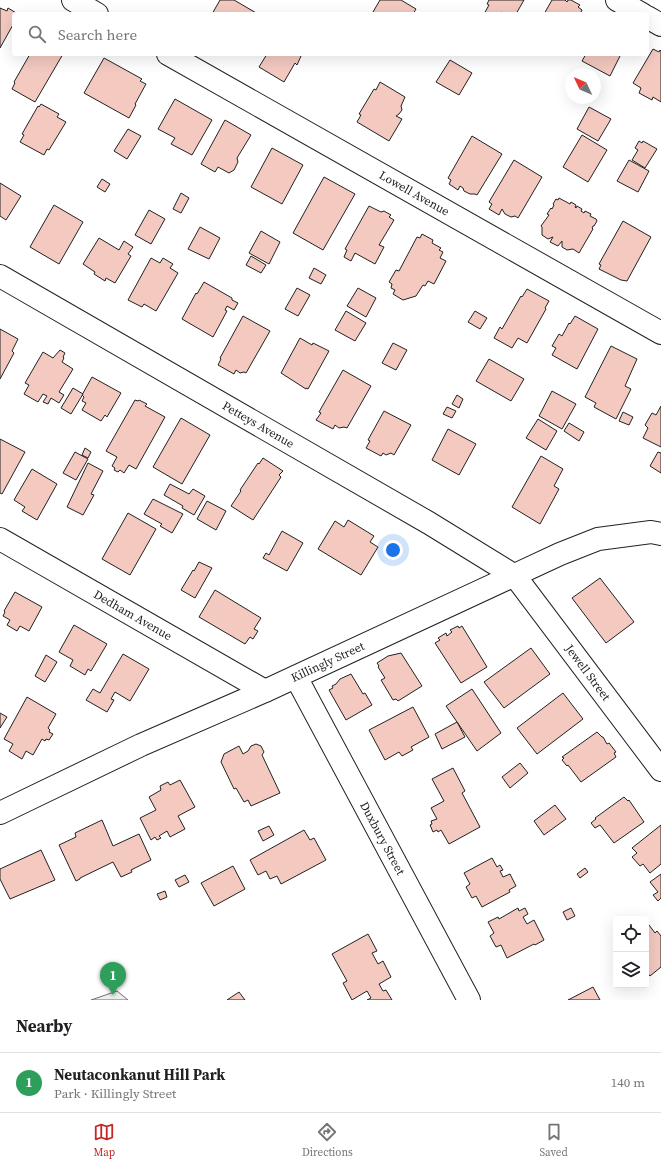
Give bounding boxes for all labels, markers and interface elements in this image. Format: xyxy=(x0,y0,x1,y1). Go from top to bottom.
search box xyxy=(12,12,649,56)
icon: search xyxy=(26,23,48,45)
text: Search here xyxy=(58,24,137,45)
north arrow xyxy=(565,68,601,104)
street label: Lowell Avenue xyxy=(376,167,452,220)
street label: Petteys Avenue xyxy=(219,398,297,452)
your location xyxy=(383,540,403,560)
street label: Dedham Avenue xyxy=(91,586,175,644)
street label: Killingly Street xyxy=(288,638,367,686)
street label: Jewell Street xyxy=(561,641,614,704)
street label: Duxbury Street xyxy=(356,799,409,878)
map controls xyxy=(613,916,649,988)
button: locate xyxy=(613,916,649,952)
button: layers xyxy=(613,952,649,988)
pin: 1 xyxy=(100,962,126,995)
text: Nearby xyxy=(16,1014,72,1038)
text: Neutaconkanut Hill Park xyxy=(54,1064,225,1085)
text: 1 xyxy=(25,1074,33,1091)
text: 140 m xyxy=(611,1074,645,1091)
text: Park · Killingly Street xyxy=(54,1085,176,1102)
tab: Map xyxy=(93,1121,115,1160)
tab: Directions xyxy=(302,1121,353,1160)
tab: Saved xyxy=(539,1121,568,1160)

